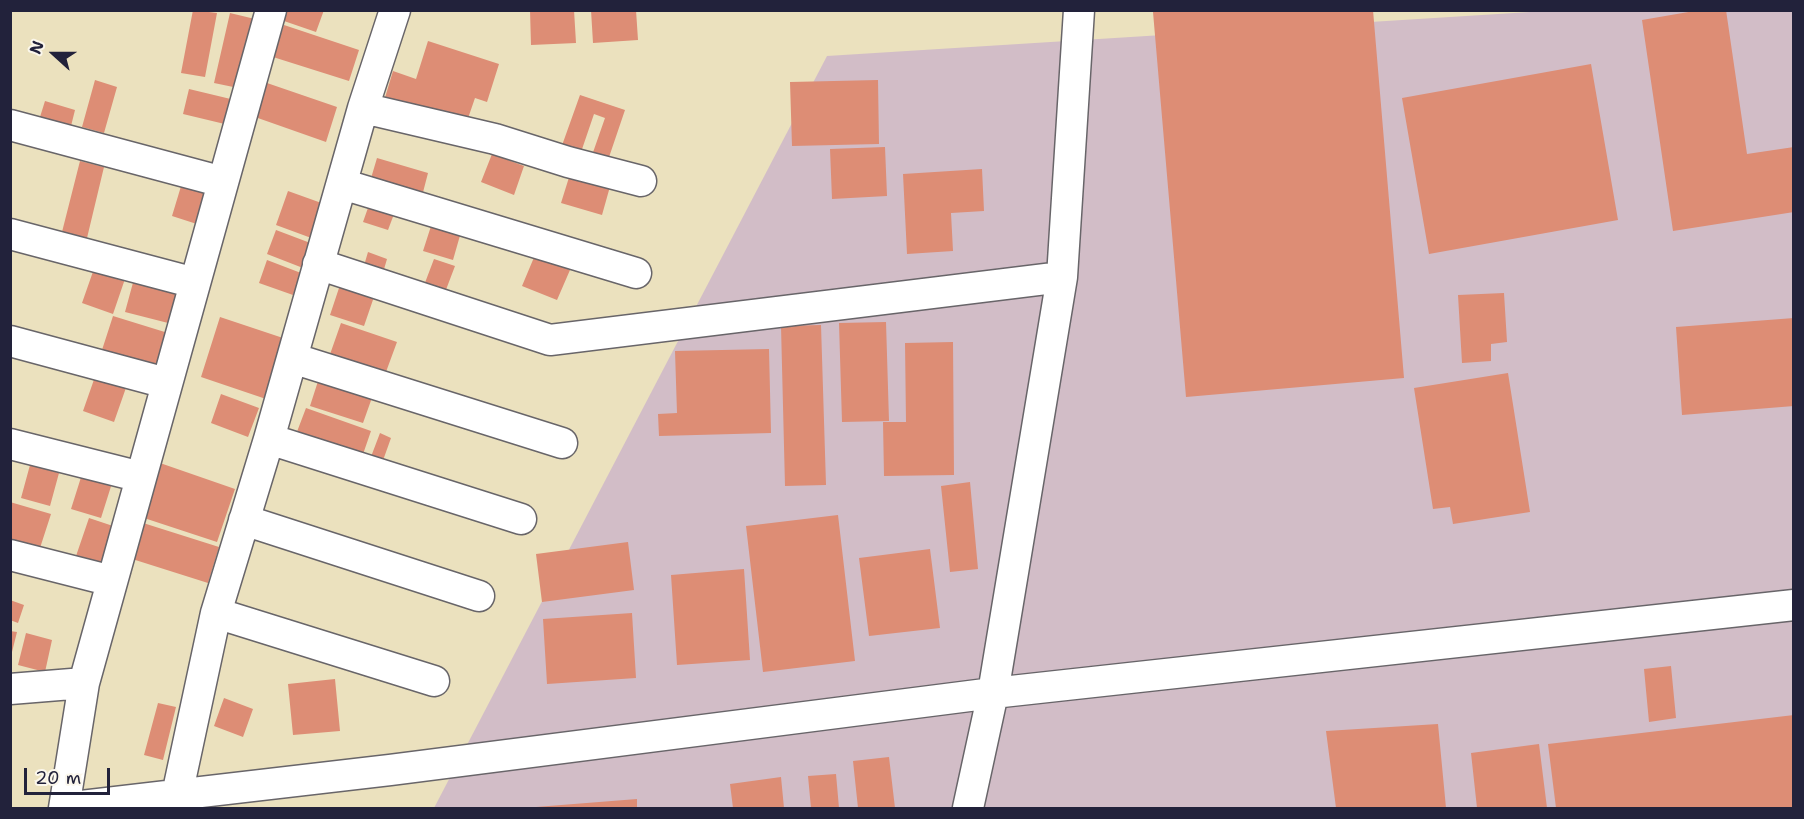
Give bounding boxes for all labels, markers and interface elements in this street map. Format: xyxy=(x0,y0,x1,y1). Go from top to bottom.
north arrow xyxy=(24,24,84,84)
text: N xyxy=(25,38,49,57)
scale bar xyxy=(27,756,112,794)
text: 20 m xyxy=(35,766,81,790)

